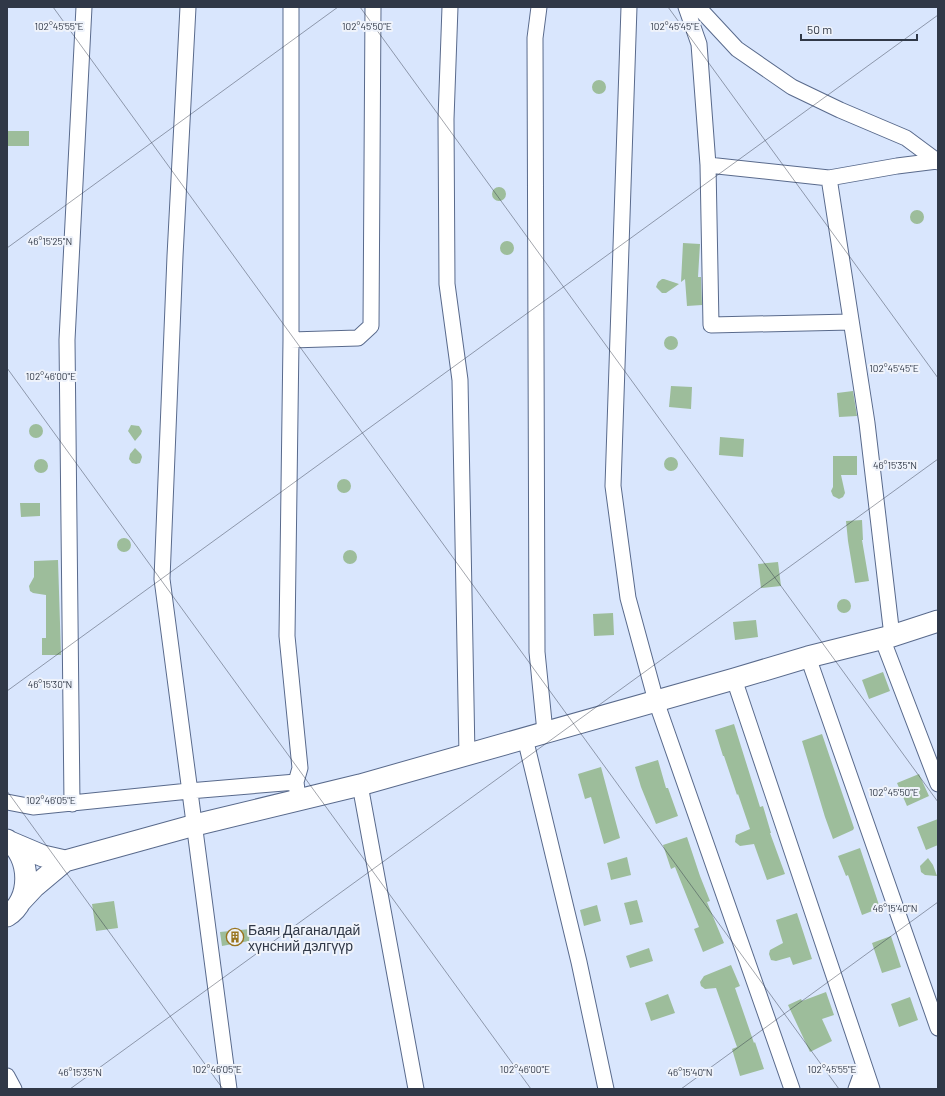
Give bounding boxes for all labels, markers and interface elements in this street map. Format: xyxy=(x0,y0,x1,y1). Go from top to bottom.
scale bar xyxy=(801,16,917,42)
text: 102°45'55"E xyxy=(34,20,84,32)
text: 102°45'50"E xyxy=(342,20,392,32)
text: 102°45'45"E xyxy=(650,20,700,32)
text: 50 m xyxy=(807,22,832,36)
text: 46°15'25"N xyxy=(28,235,72,247)
text: 102°45'45"E xyxy=(869,362,919,374)
text: 102°46'00"E xyxy=(26,370,76,382)
text: 46°15'35"N xyxy=(873,459,917,471)
text: 46°15'30"N xyxy=(28,678,72,690)
text: 102°45'50"E xyxy=(869,786,919,798)
text: 102°46'05"E xyxy=(26,794,76,806)
text: 46°15'40"N xyxy=(873,902,917,914)
place label: Баян Даганалдай хүнсний дэлгүүр xyxy=(248,921,360,954)
building icon: Баян Даганалдай хүнсний дэлгүүр xyxy=(225,927,245,947)
text: 102°46'05"E xyxy=(192,1063,242,1075)
text: 102°46'00"E xyxy=(500,1063,550,1075)
text: 102°45'55"E xyxy=(807,1063,857,1075)
text: 46°15'35"N xyxy=(58,1066,102,1078)
text: 46°15'40"N xyxy=(668,1066,712,1078)

